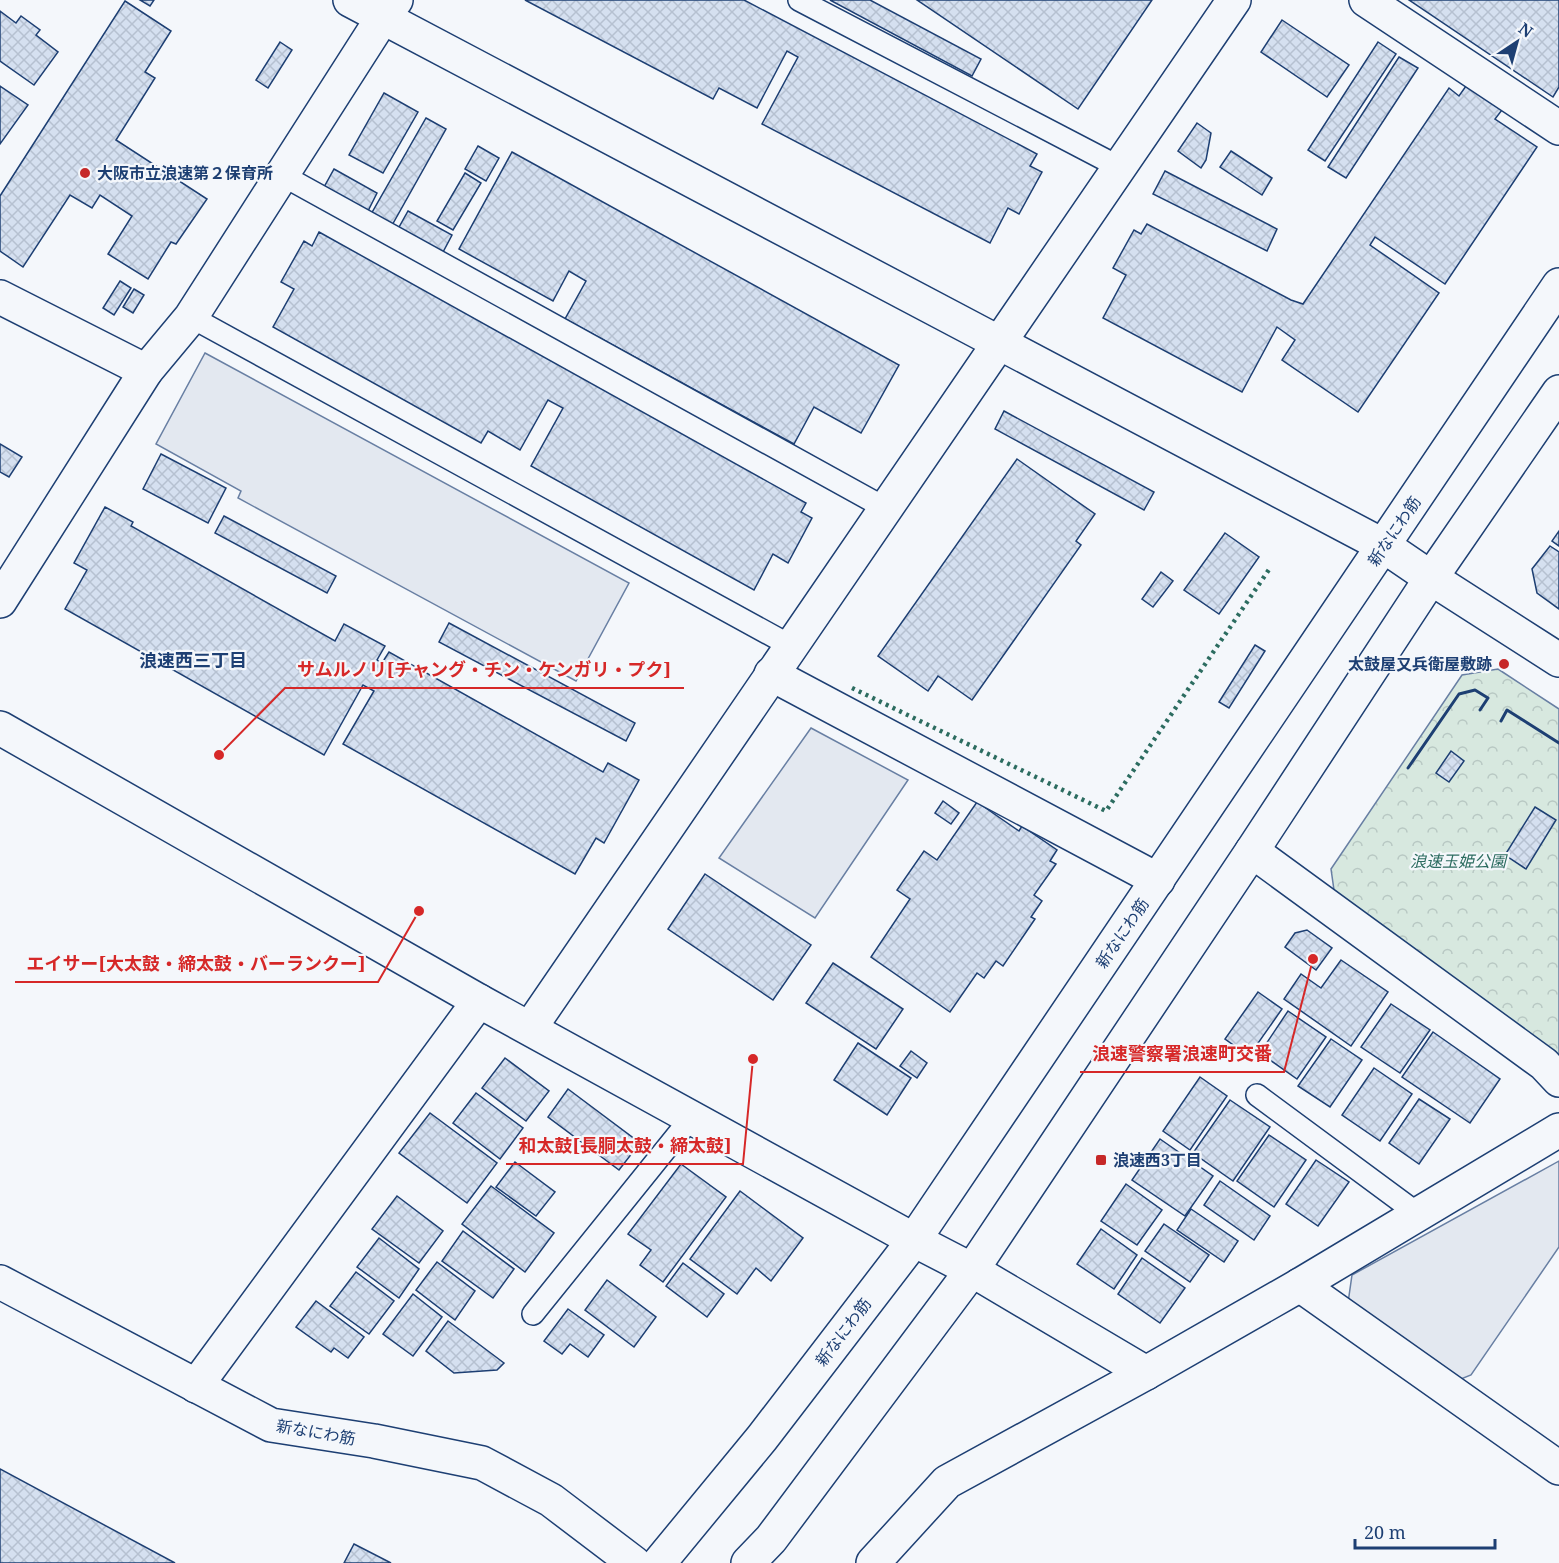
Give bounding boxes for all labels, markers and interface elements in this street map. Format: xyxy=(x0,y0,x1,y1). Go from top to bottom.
north arrow xyxy=(1487,12,1547,72)
text: N xyxy=(1514,17,1538,43)
place label: 大阪市立浪速第２保育所 xyxy=(97,162,273,184)
marker: 大阪市立浪速第２保育所 xyxy=(78,166,92,180)
street label: 新なにわ筋 xyxy=(1363,492,1425,570)
district label: 浪速西三丁目 xyxy=(139,648,247,672)
callout: サムルノリ[チャング・チン・ケンガリ・プク] xyxy=(285,652,684,688)
place label: 太鼓屋又兵衛屋敷跡 xyxy=(1348,653,1492,675)
text: サムルノリ[チャング・チン・ケンガリ・プク] xyxy=(297,657,671,681)
marker: 太鼓屋又兵衛屋敷跡 xyxy=(1497,657,1511,671)
park label: 浪速玉姫公園 xyxy=(1410,850,1508,872)
street label: 新なにわ筋 xyxy=(1091,894,1153,972)
callout: エイサー[大太鼓・締太鼓・バーランクー] xyxy=(15,946,378,982)
text: エイサー[大太鼓・締太鼓・バーランクー] xyxy=(27,951,365,975)
callout: 浪速警察署浪速町交番 xyxy=(1080,1036,1284,1072)
text: 浪速警察署浪速町交番 xyxy=(1092,1041,1272,1065)
callout: 和太鼓[長胴太鼓・締太鼓] xyxy=(506,1128,743,1164)
text: 和太鼓[長胴太鼓・締太鼓] xyxy=(519,1133,731,1157)
place label: 浪速西3丁目 xyxy=(1113,1149,1202,1171)
marker: 浪速西3丁目 xyxy=(1094,1153,1108,1167)
street label: 新なにわ筋 xyxy=(810,1293,876,1371)
street label: 新なにわ筋 xyxy=(275,1414,357,1450)
scale bar xyxy=(1355,1512,1494,1550)
text: 20 m xyxy=(1364,1520,1406,1544)

